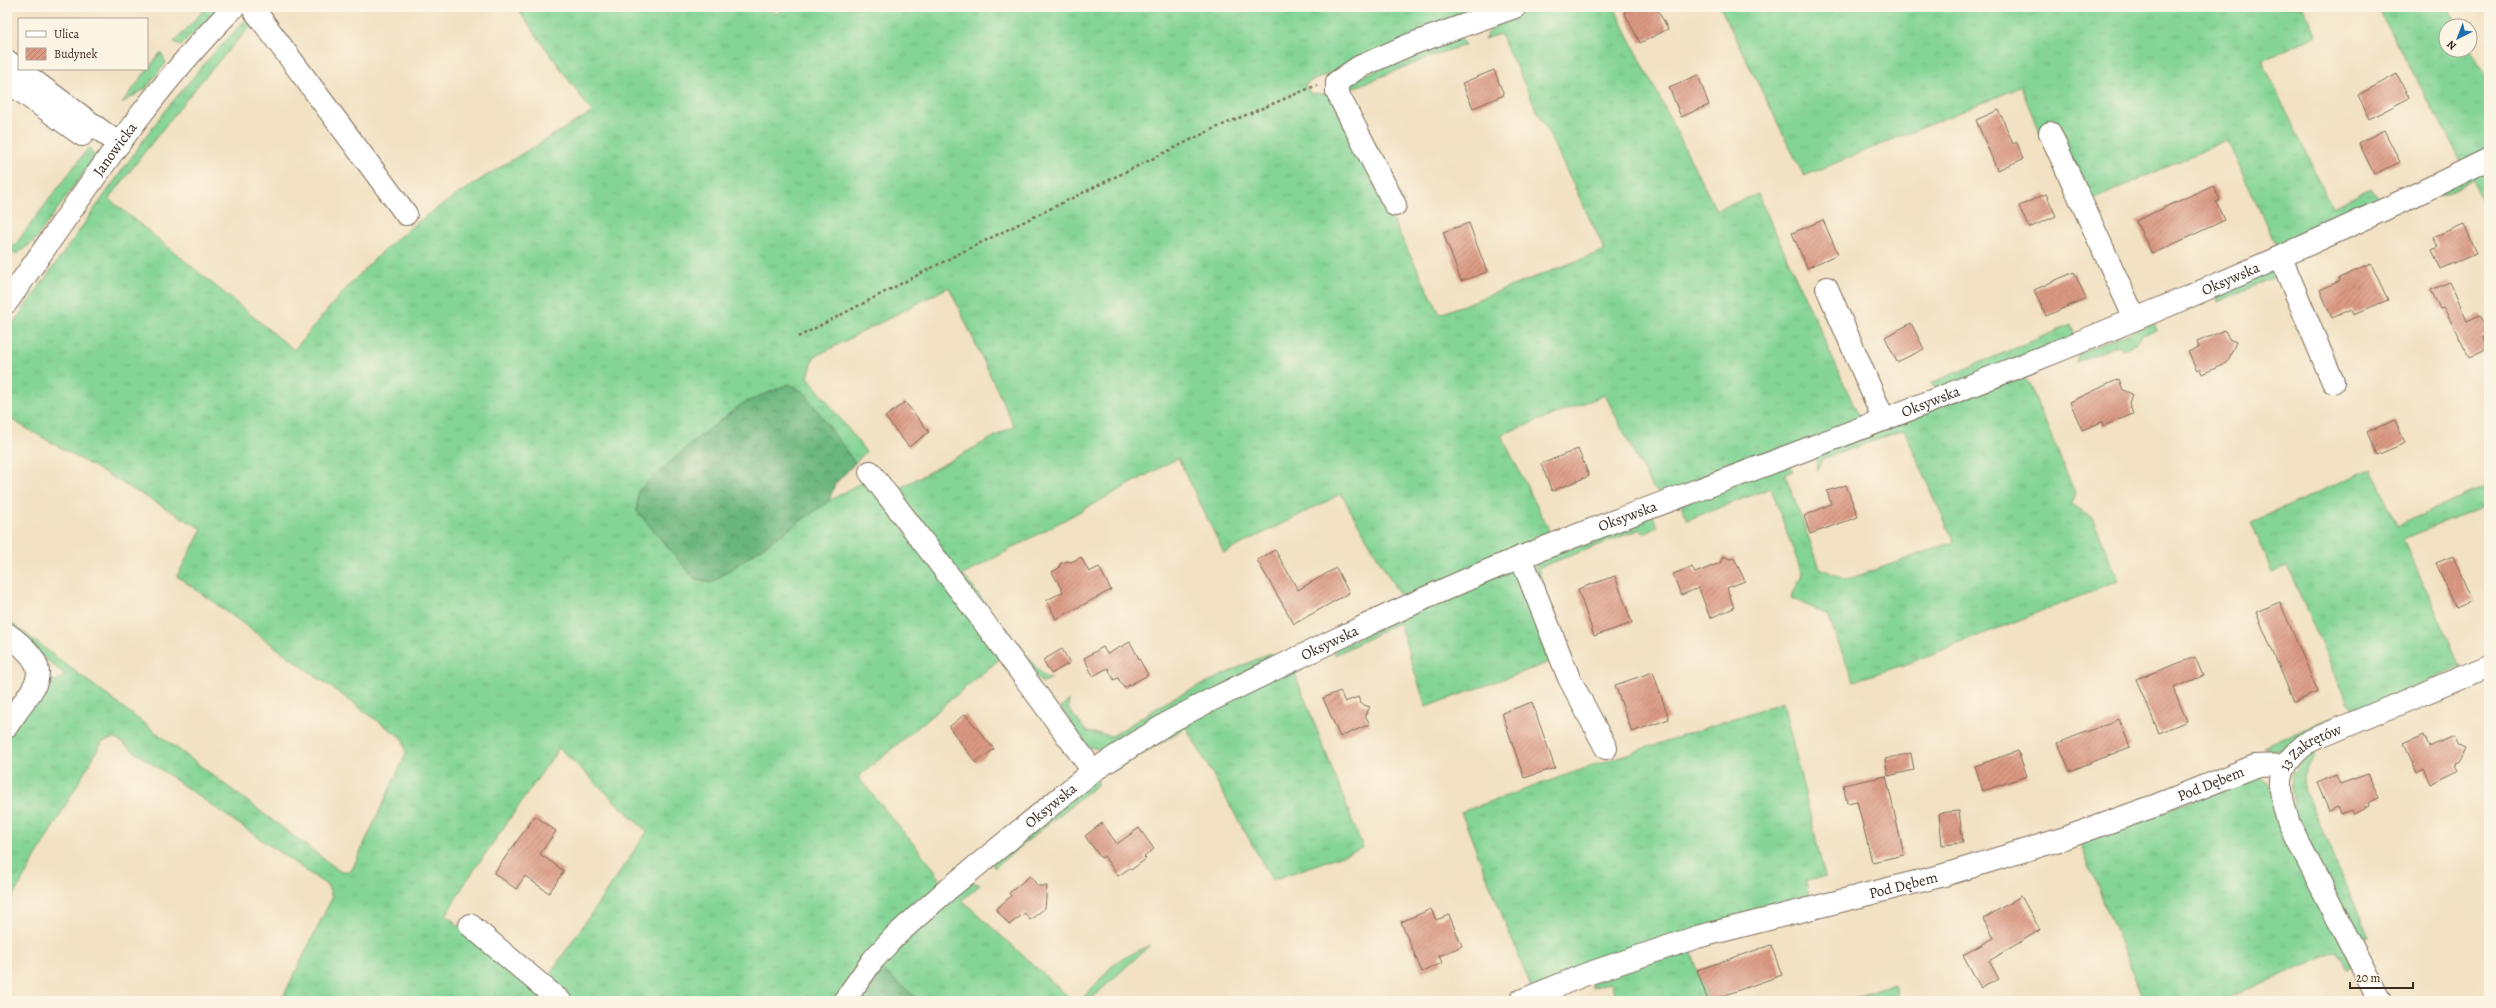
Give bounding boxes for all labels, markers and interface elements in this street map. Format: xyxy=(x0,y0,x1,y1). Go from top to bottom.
legend xyxy=(18,18,148,70)
north arrow xyxy=(2438,18,2478,58)
text: Ulica xyxy=(54,26,79,42)
text: N xyxy=(2444,37,2460,53)
text: Budynek xyxy=(54,46,97,62)
street label: Janowicka xyxy=(88,118,141,180)
street label: Oksywska xyxy=(2198,257,2263,300)
street label: Oksywska xyxy=(1898,381,1963,422)
street label: Oksywska xyxy=(1595,496,1660,536)
street label: Oksywska xyxy=(1297,620,1361,665)
street label: 13 Zakrętów xyxy=(2275,719,2345,774)
street label: Pod Dębem xyxy=(2174,761,2247,806)
street label: Oksywska xyxy=(1021,778,1081,833)
street label: Pod Dębem xyxy=(1867,867,1940,903)
scale bar xyxy=(2350,964,2413,990)
text: 20 m xyxy=(2356,970,2380,986)

